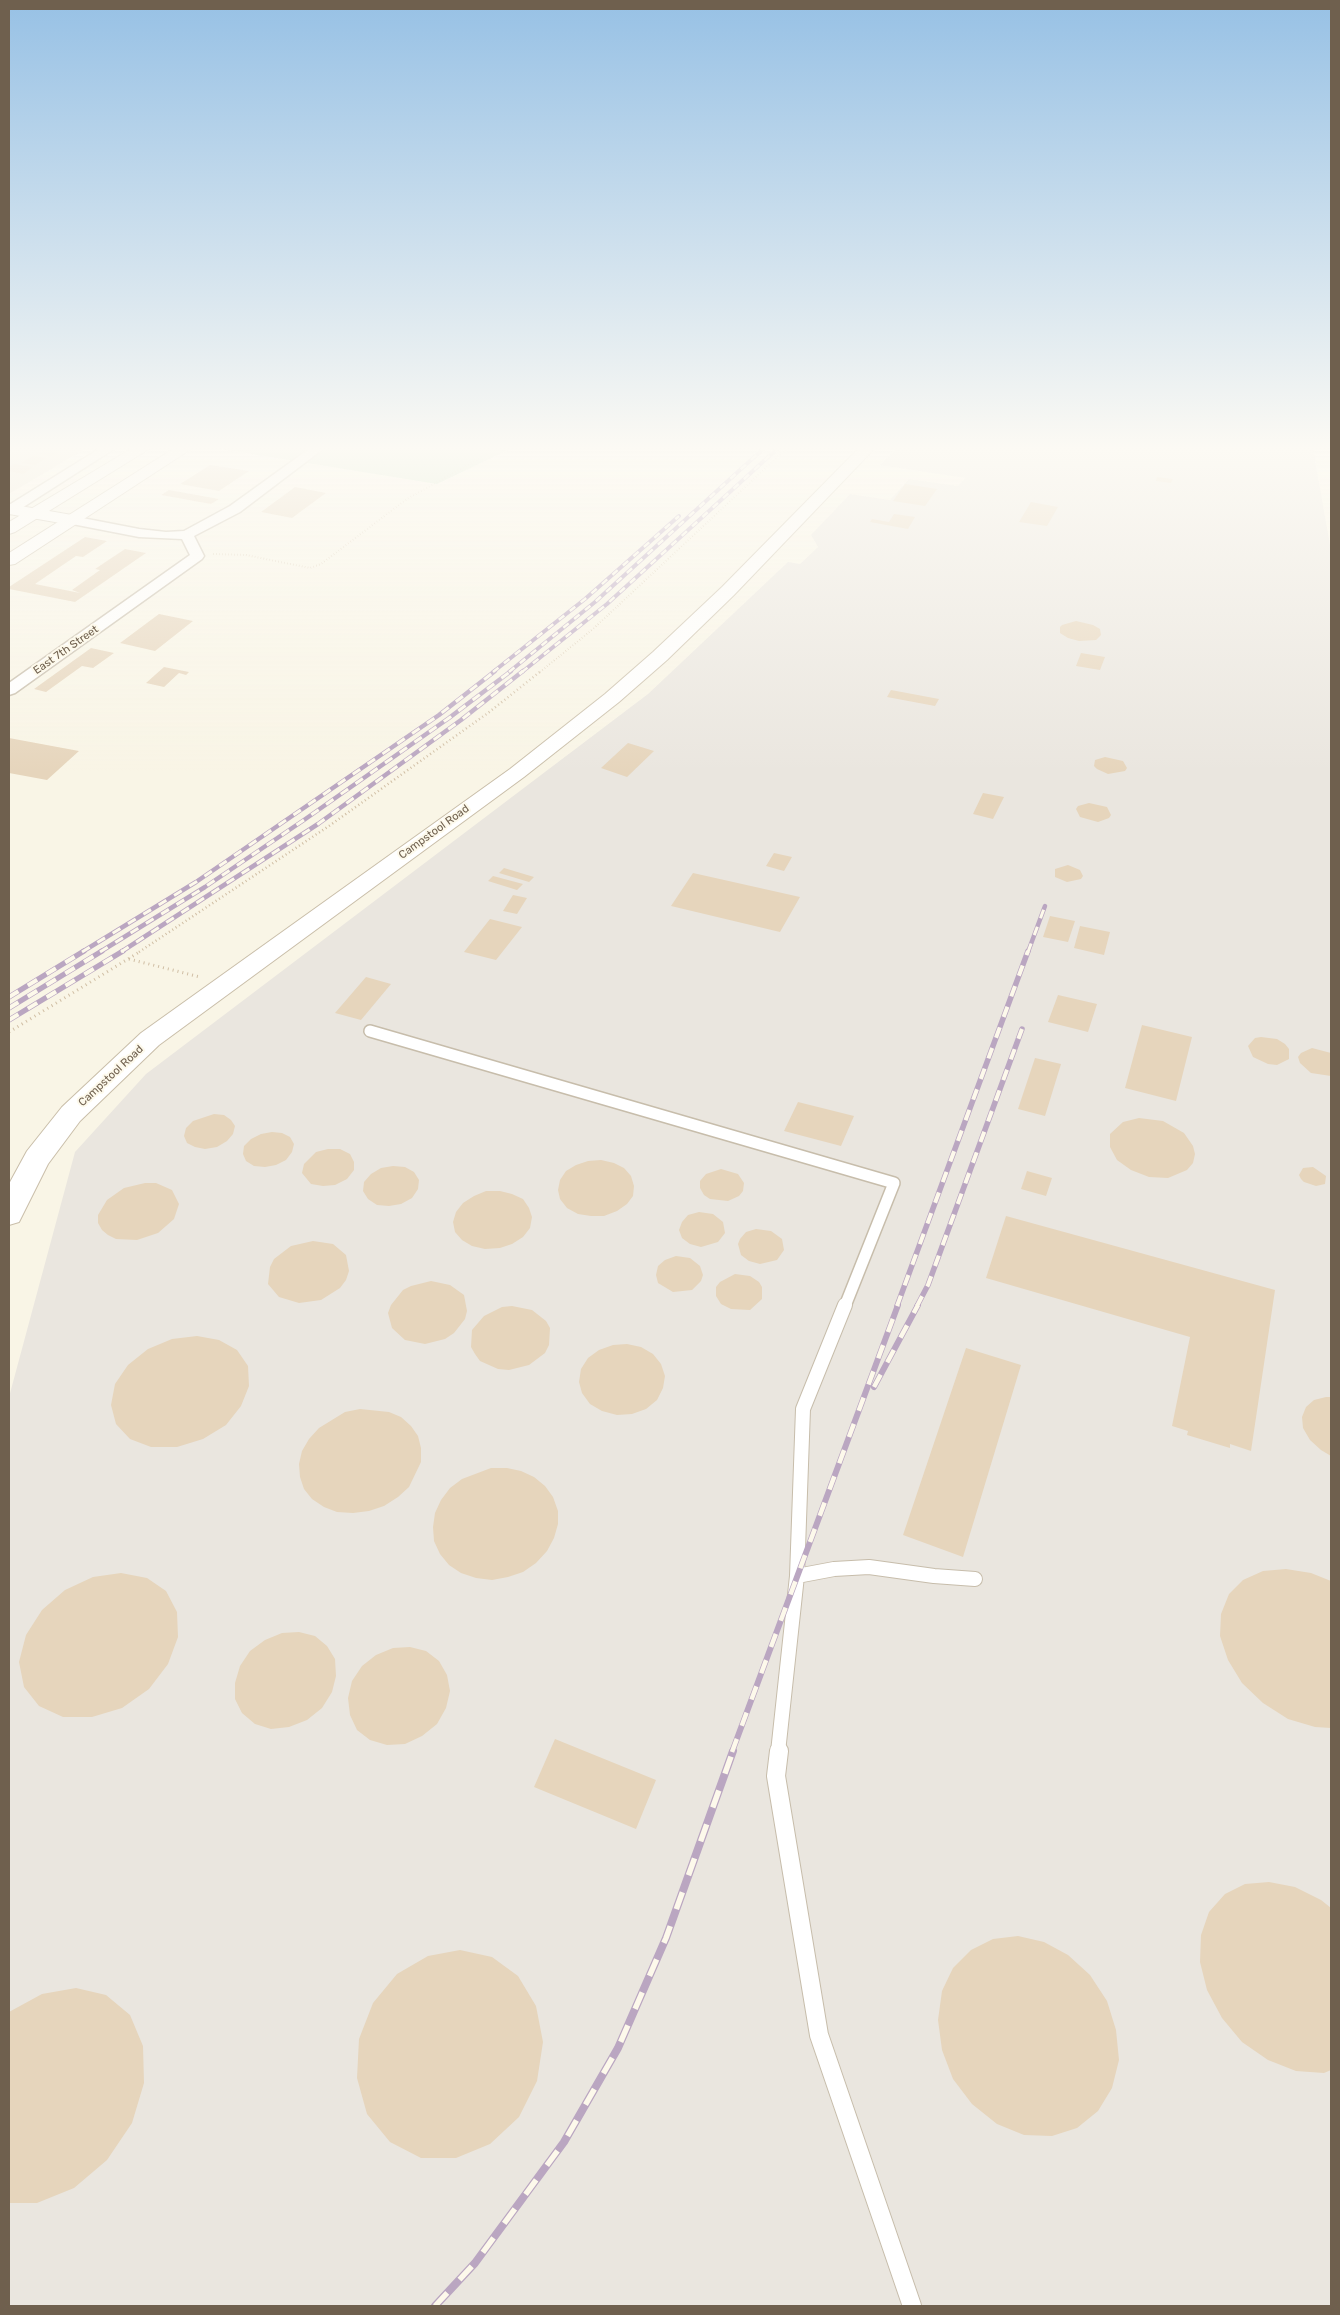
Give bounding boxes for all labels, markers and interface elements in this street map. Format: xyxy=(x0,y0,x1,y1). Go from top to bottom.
street label: East 7th Street xyxy=(31,623,101,677)
street label: Campstool Road xyxy=(396,802,472,862)
street label: Campstool Road xyxy=(76,1043,146,1109)

